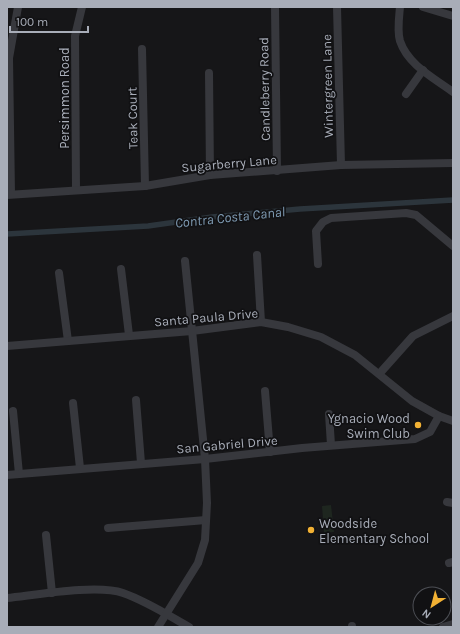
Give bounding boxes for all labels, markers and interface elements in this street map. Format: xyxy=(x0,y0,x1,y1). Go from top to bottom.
scale bar xyxy=(10,8,88,34)
text: 100 m xyxy=(16,15,48,29)
street label: Wintergreen Lane xyxy=(319,34,336,138)
street label: Candleberry Road xyxy=(256,37,273,141)
street label: Persimmon Road xyxy=(57,47,72,149)
street label: Teak Court xyxy=(124,87,141,149)
street label: Sugarberry Lane xyxy=(181,152,278,175)
water label: Contra Costa Canal xyxy=(174,203,286,232)
street label: Santa Paula Drive xyxy=(153,305,259,330)
place label: Ygnacio Wood Swim Club xyxy=(328,411,410,441)
marker: Ygnacio Wood Swim Club xyxy=(413,420,423,430)
street label: San Gabriel Drive xyxy=(176,433,279,456)
place label: Woodside Elementary School xyxy=(319,516,429,546)
marker: Woodside Elementary School xyxy=(306,525,316,535)
north arrow xyxy=(412,586,452,626)
text: N xyxy=(419,606,433,621)

